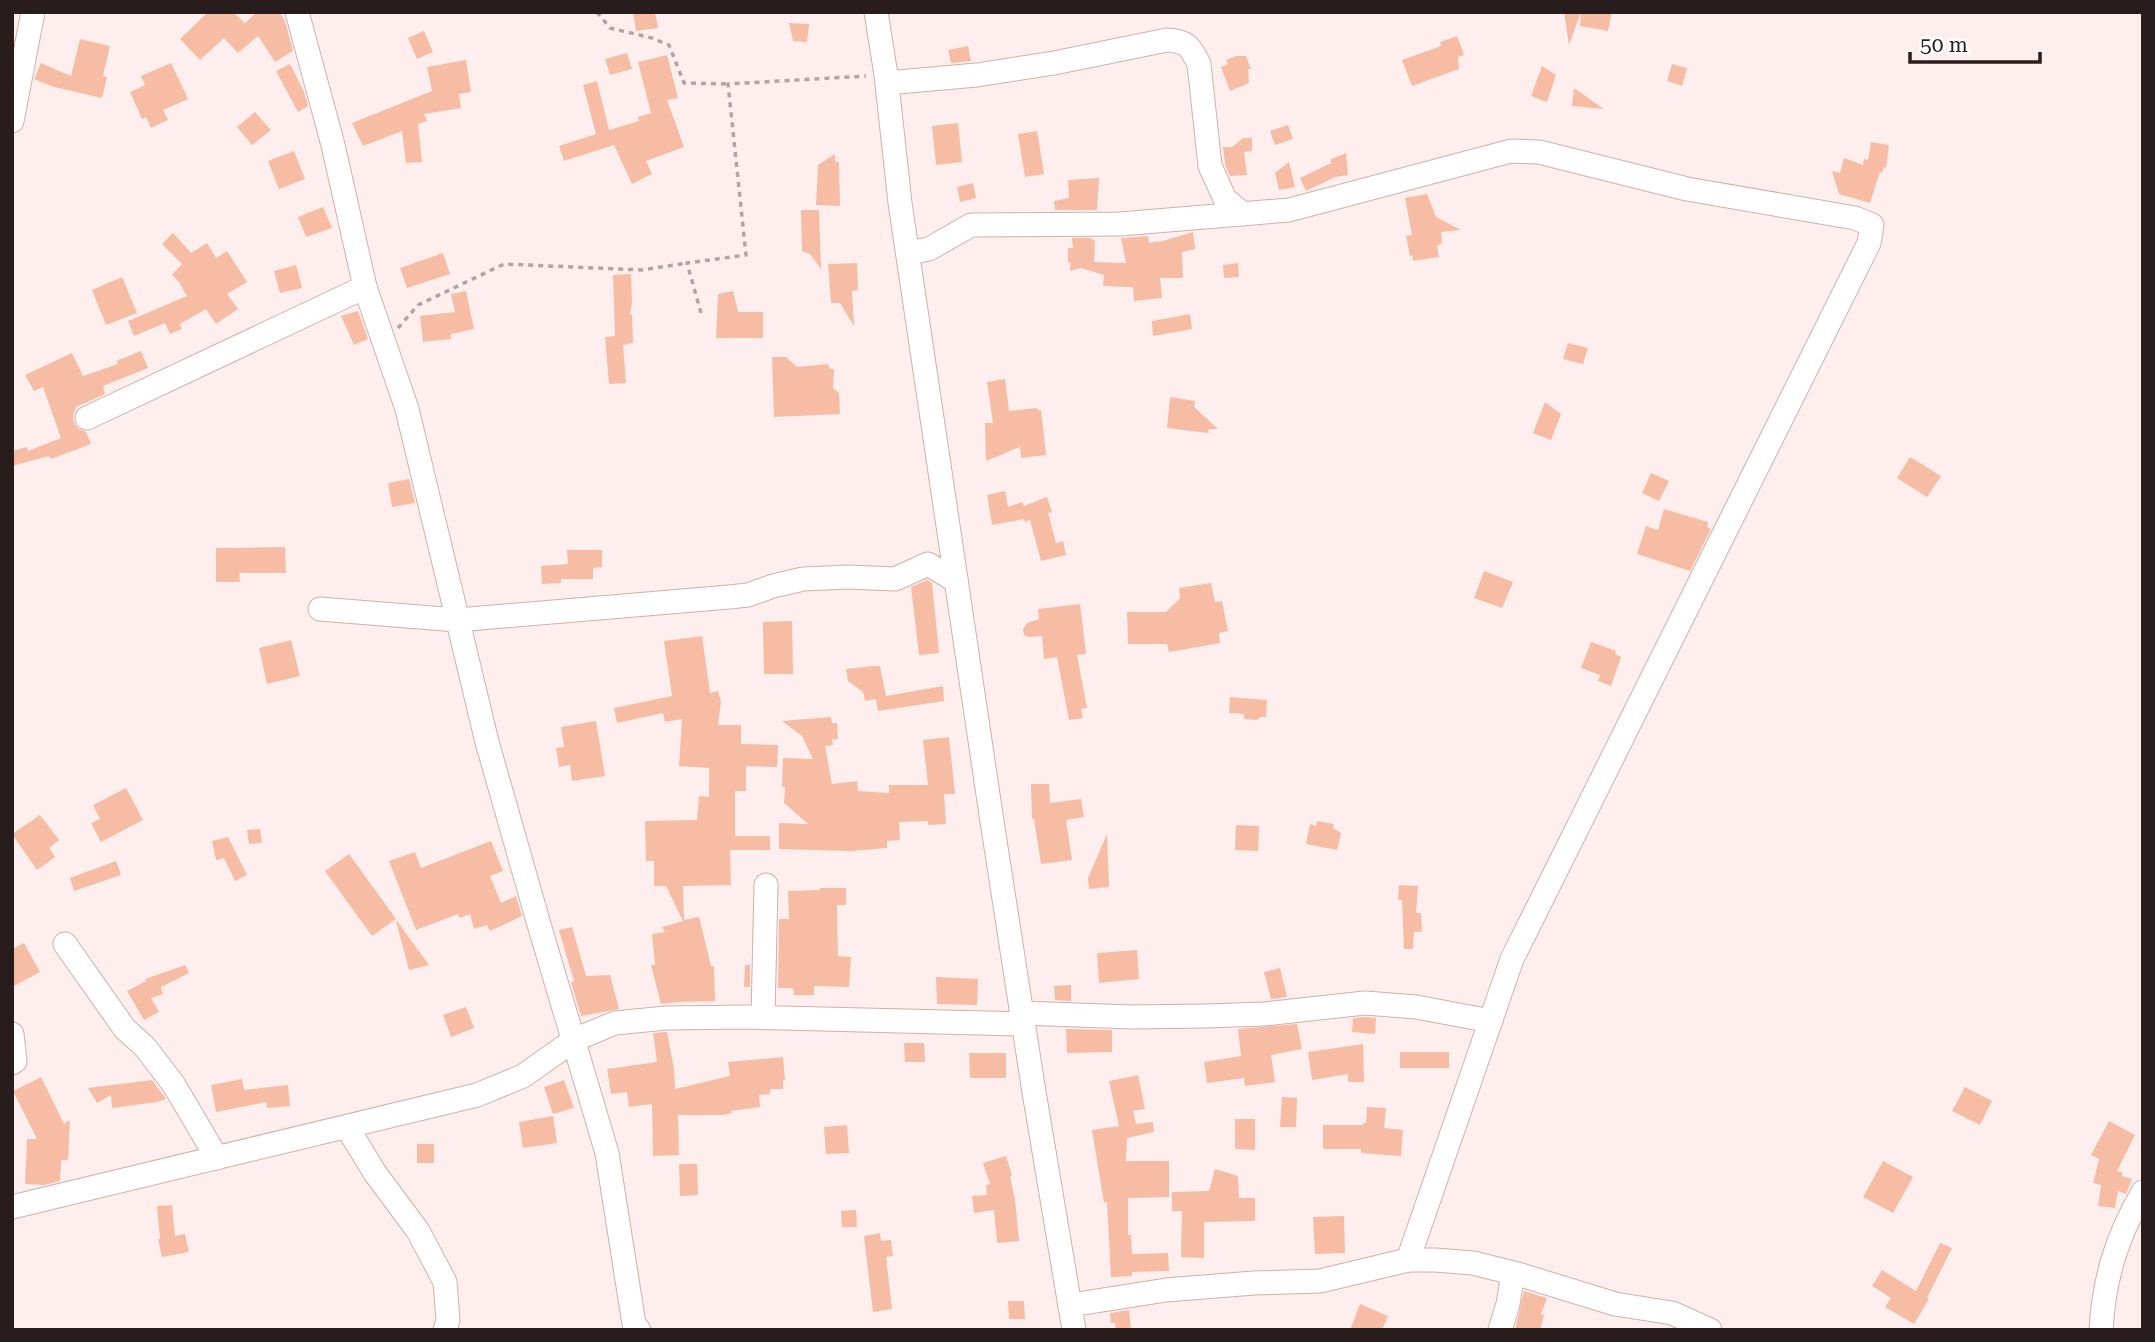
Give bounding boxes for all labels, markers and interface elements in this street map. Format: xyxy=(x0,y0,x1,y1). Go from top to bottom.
scale bar xyxy=(1910,21,2039,65)
text: 50 m xyxy=(1920,33,1968,57)

